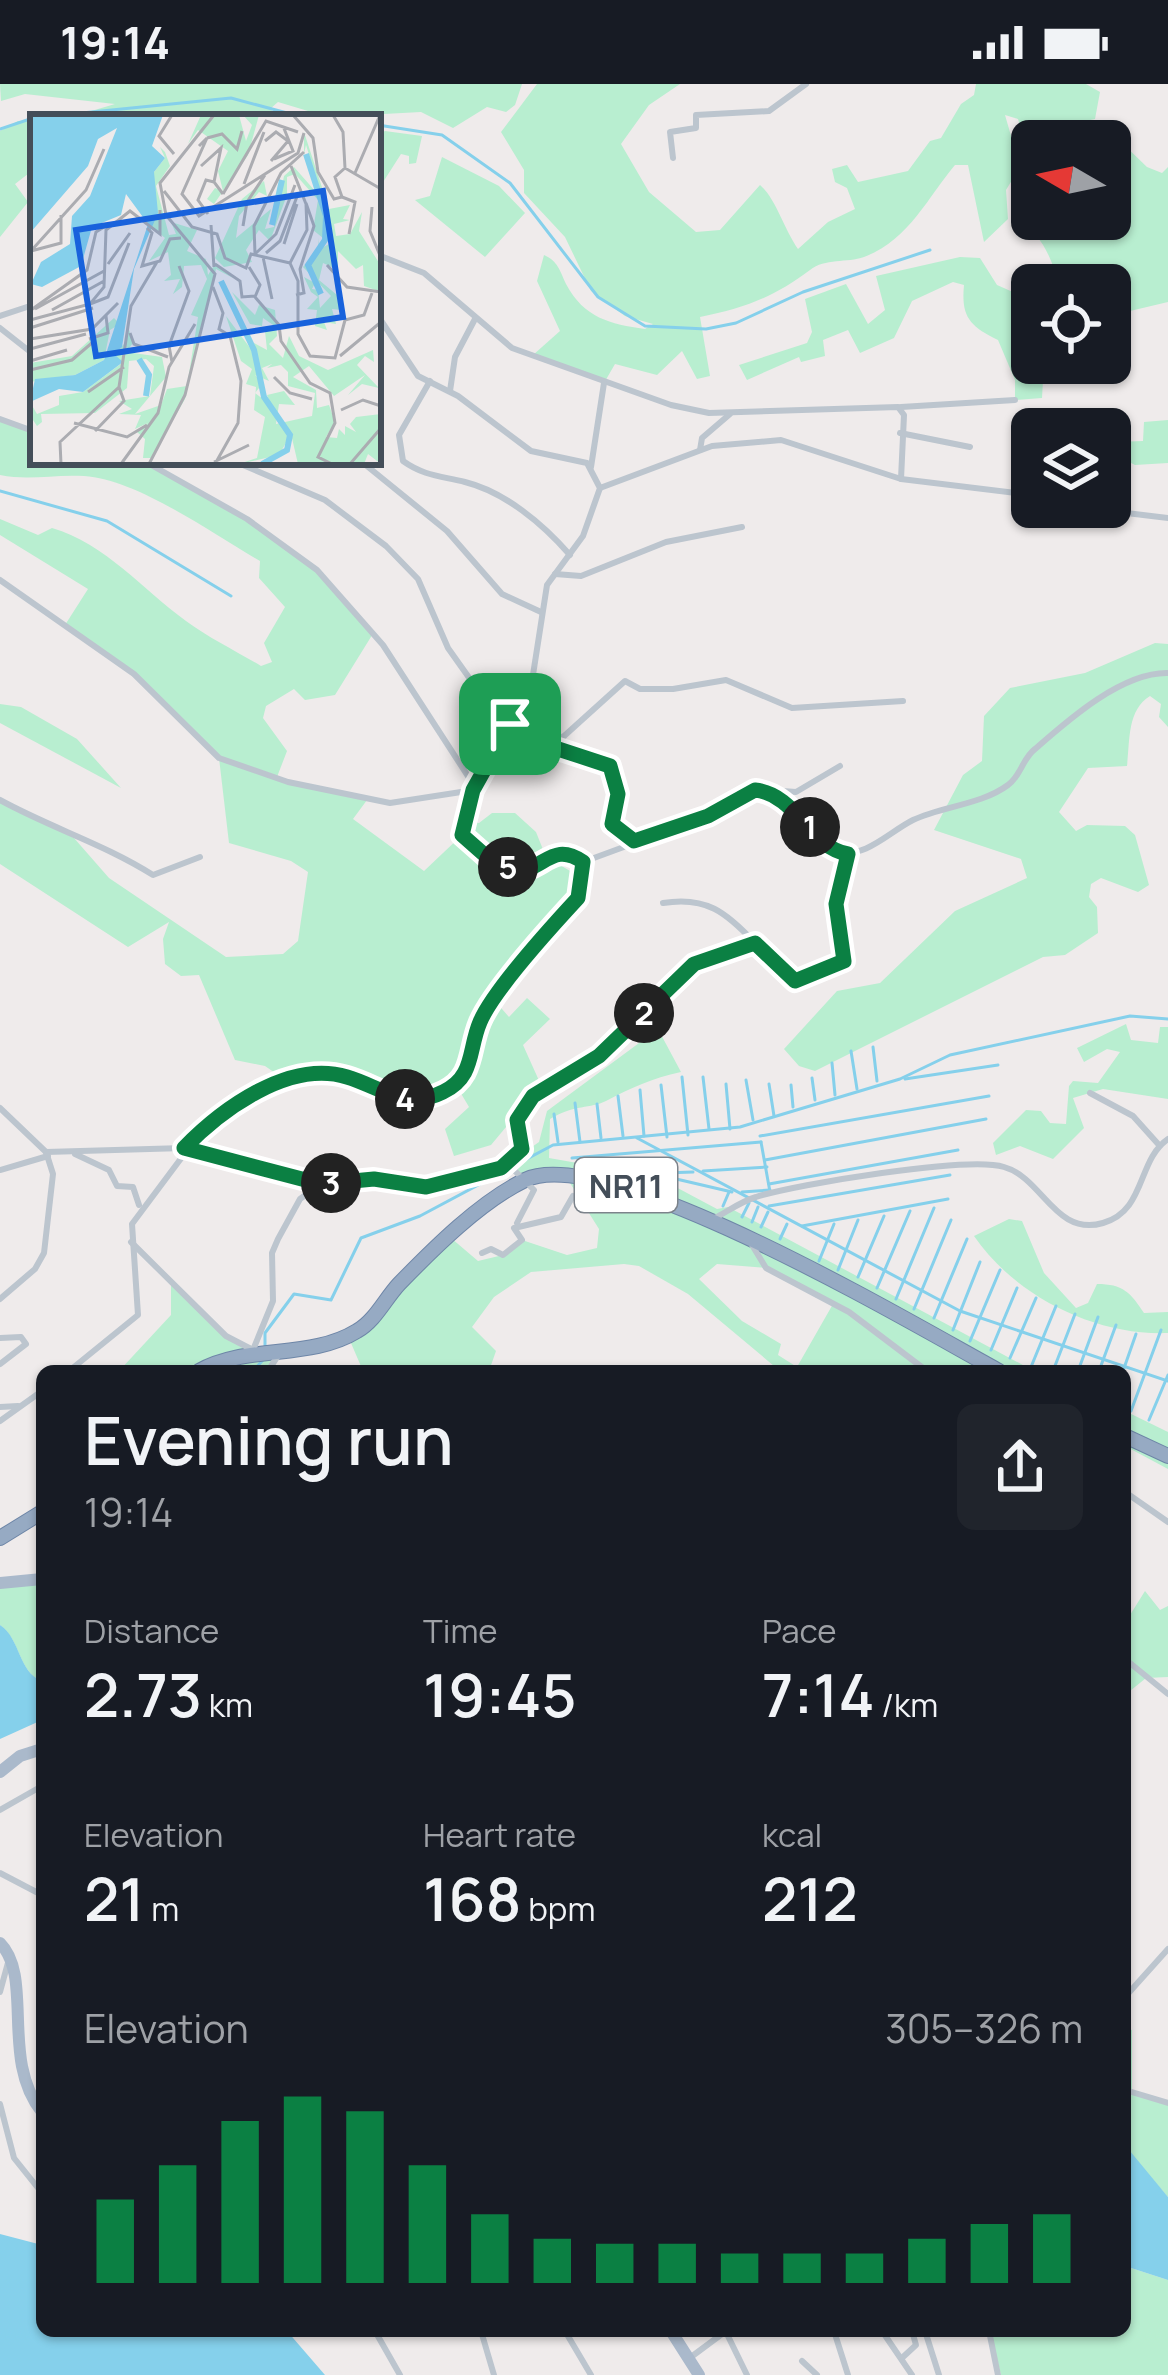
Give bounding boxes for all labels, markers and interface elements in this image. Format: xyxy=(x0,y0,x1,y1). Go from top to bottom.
text: 19:14 xyxy=(60,11,170,73)
inset map xyxy=(30,114,381,465)
north arrow xyxy=(1011,120,1131,240)
map controls xyxy=(1011,120,1131,528)
button: locate xyxy=(1011,264,1131,384)
button: layers xyxy=(1011,408,1131,528)
pin xyxy=(459,673,561,775)
icon: arrive xyxy=(477,691,543,757)
pin: 1 xyxy=(780,797,840,857)
text: 1 xyxy=(803,804,817,849)
pin: 5 xyxy=(478,837,538,897)
text: 5 xyxy=(498,844,518,889)
pin: 2 xyxy=(614,983,674,1043)
text: 2 xyxy=(634,990,654,1035)
pin: 4 xyxy=(375,1069,435,1129)
text: 4 xyxy=(395,1076,415,1121)
pin: 3 xyxy=(301,1153,361,1213)
road number: NR11 xyxy=(575,1158,677,1212)
text: 3 xyxy=(321,1160,341,1205)
text: Evening run xyxy=(84,1395,454,1485)
button: share xyxy=(957,1404,1083,1530)
text: 19:14 xyxy=(84,1485,173,1539)
text: Distance xyxy=(84,1608,219,1653)
text: Time xyxy=(423,1608,498,1653)
text: Pace xyxy=(762,1608,837,1653)
text: 2.73 xyxy=(84,1653,202,1735)
text: 19:45 xyxy=(423,1653,576,1735)
text: 7:14 xyxy=(762,1653,875,1735)
text: km xyxy=(202,1682,253,1727)
text: /km xyxy=(875,1682,938,1727)
text: Elevation xyxy=(84,1812,223,1857)
text: Heart rate xyxy=(423,1812,576,1857)
text: kcal xyxy=(762,1812,822,1857)
text: 21 xyxy=(84,1857,145,1939)
text: 168 xyxy=(423,1857,522,1939)
text: 212 xyxy=(762,1857,858,1939)
text: m xyxy=(145,1886,179,1931)
text: bpm xyxy=(522,1886,595,1931)
text: Elevation xyxy=(84,2001,249,2055)
text: 305–326 m xyxy=(885,2001,1083,2055)

